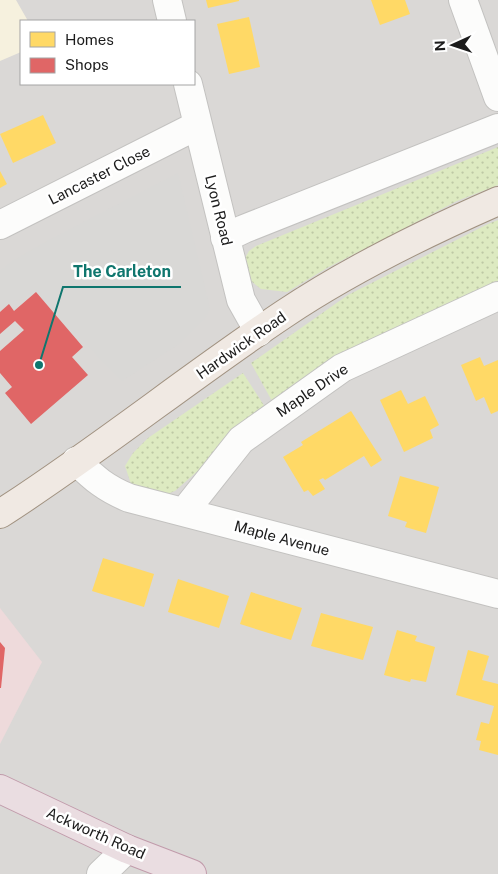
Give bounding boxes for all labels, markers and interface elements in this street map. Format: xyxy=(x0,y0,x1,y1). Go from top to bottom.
legend xyxy=(20,20,195,85)
north arrow xyxy=(428,20,478,70)
text: Homes xyxy=(65,31,114,48)
text: N xyxy=(432,40,448,52)
text: Shops xyxy=(65,56,109,73)
street label: Lancaster Close xyxy=(45,142,153,208)
street label: Lyon Road xyxy=(202,173,236,247)
callout: The Carleton xyxy=(63,256,181,287)
text: The Carleton xyxy=(73,262,171,281)
street label: Hardwick Road xyxy=(193,308,289,382)
street label: Maple Drive xyxy=(273,360,351,420)
street label: Maple Avenue xyxy=(232,517,332,559)
street label: Ackworth Road xyxy=(44,804,148,862)

